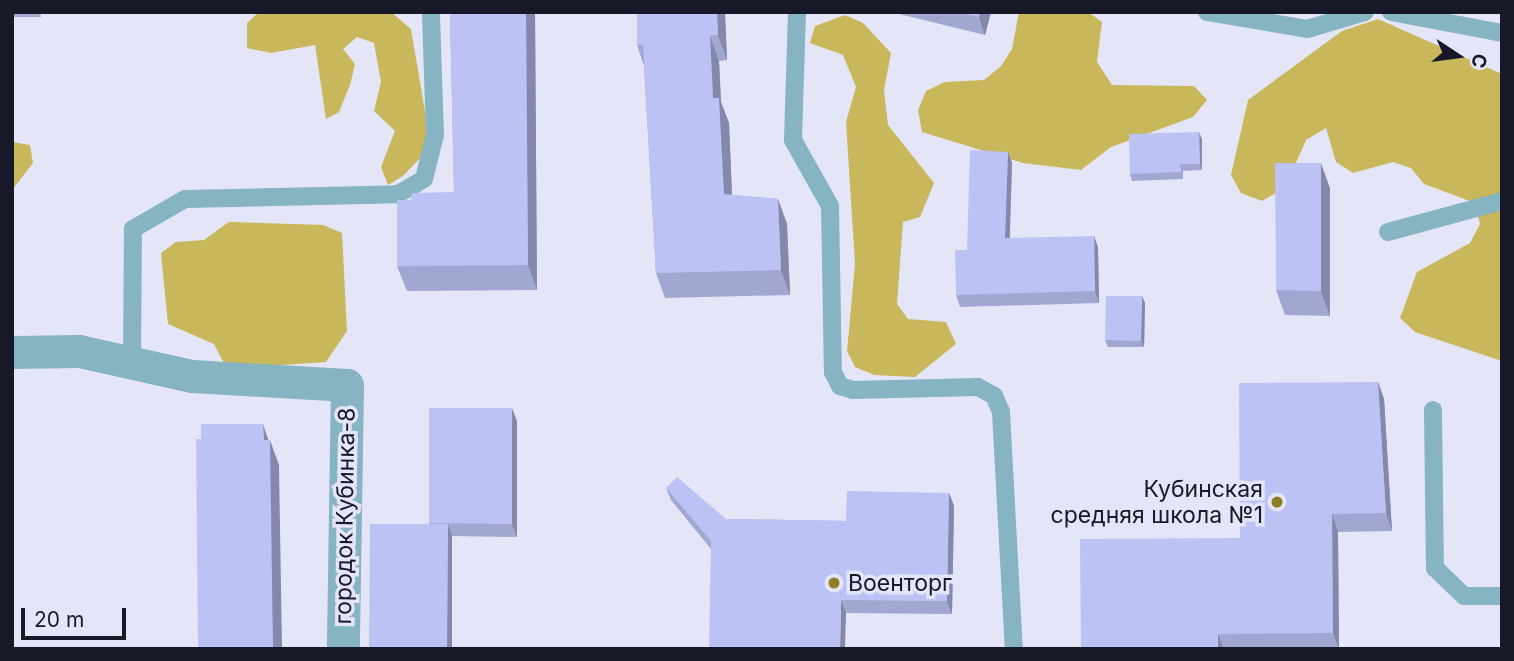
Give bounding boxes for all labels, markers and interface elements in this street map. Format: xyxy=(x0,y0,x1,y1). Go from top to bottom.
north arrow xyxy=(1423,21,1493,91)
text: С xyxy=(1466,51,1492,70)
street label: городок Кубинка-8 xyxy=(329,407,361,625)
place label: Кубинская средняя школа №1 xyxy=(1051,475,1263,529)
marker: Кубинская средняя школа №1 xyxy=(1269,494,1285,510)
place label: Военторг xyxy=(848,569,952,597)
marker: Военторг xyxy=(826,575,842,591)
scale bar xyxy=(24,594,130,638)
text: 20 m xyxy=(34,607,84,632)

